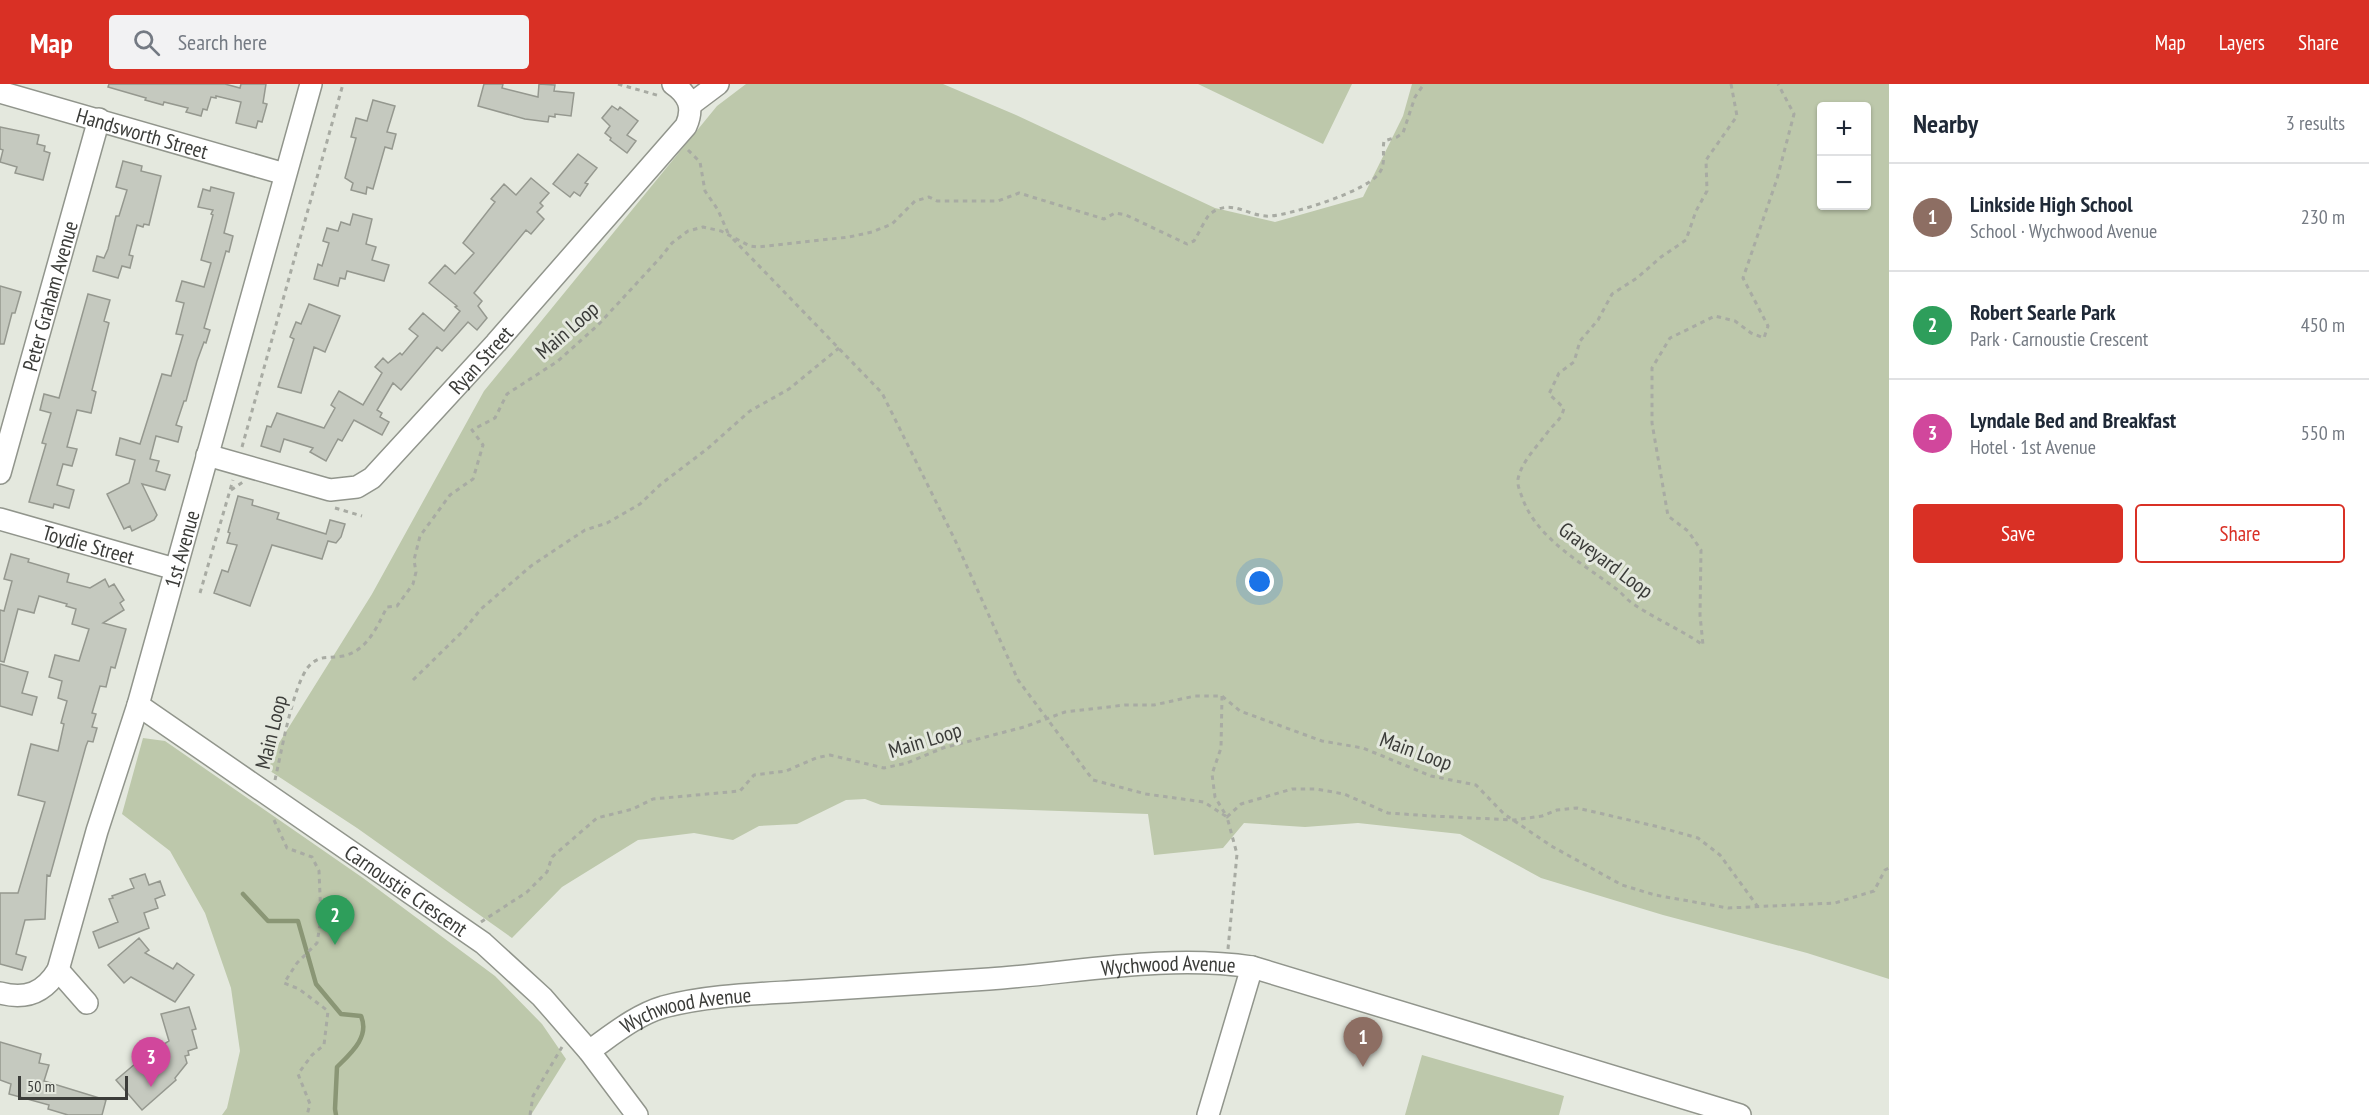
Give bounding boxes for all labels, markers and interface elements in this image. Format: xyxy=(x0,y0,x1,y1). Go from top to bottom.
search box xyxy=(109,15,529,69)
text: Map xyxy=(30,24,73,61)
icon: search xyxy=(130,26,163,59)
text: Search here xyxy=(178,28,267,56)
text: Map xyxy=(2155,29,2186,56)
text: Layers xyxy=(2219,29,2265,56)
text: Share xyxy=(2298,29,2339,56)
street label: Handsworth Street xyxy=(73,101,211,165)
map controls xyxy=(1817,102,1871,210)
button: + xyxy=(1817,102,1871,156)
text: Nearby xyxy=(1913,107,1978,140)
text: 3 results xyxy=(2286,110,2345,136)
button: − xyxy=(1817,156,1871,210)
text: Linkside High School xyxy=(1970,190,2133,218)
text: 1 xyxy=(1928,204,1937,230)
text: 230 m xyxy=(2301,204,2345,230)
street label: Peter Graham Avenue xyxy=(16,218,83,374)
text: School · Wychwood Avenue xyxy=(1970,218,2157,244)
street label: Main Loop xyxy=(530,295,604,365)
text: Robert Searle Park xyxy=(1970,298,2116,326)
text: 2 xyxy=(1928,312,1937,338)
text: 450 m xyxy=(2301,312,2345,338)
street label: Ryan Street xyxy=(442,320,519,400)
text: Park · Carnoustie Crescent xyxy=(1970,326,2148,352)
text: Lyndale Bed and Breakfast xyxy=(1970,406,2176,434)
text: 3 xyxy=(1928,420,1937,446)
text: 550 m xyxy=(2301,420,2345,446)
text: Hotel · 1st Avenue xyxy=(1970,434,2096,460)
button: Save xyxy=(1913,504,2123,563)
button: Share xyxy=(2135,504,2345,563)
street label: 1st Avenue xyxy=(158,507,205,591)
street label: Graveyard Loop xyxy=(1553,516,1659,604)
street label: Toydie Street xyxy=(39,518,138,570)
your location xyxy=(1245,567,1274,596)
street label: Main Loop xyxy=(249,692,293,772)
street label: Main Loop xyxy=(885,716,965,764)
street label: Main Loop xyxy=(1376,725,1456,777)
street label: Carnoustie Crescent xyxy=(340,838,473,942)
pin: 2 xyxy=(316,896,354,945)
street label: Wychwood Avenue xyxy=(1100,949,1237,981)
street label: Wychwood Avenue xyxy=(615,981,752,1039)
pin: 1 xyxy=(1344,1018,1382,1067)
pin: 3 xyxy=(132,1038,170,1087)
scale bar xyxy=(18,1073,128,1100)
text: 50 m xyxy=(27,1076,55,1096)

